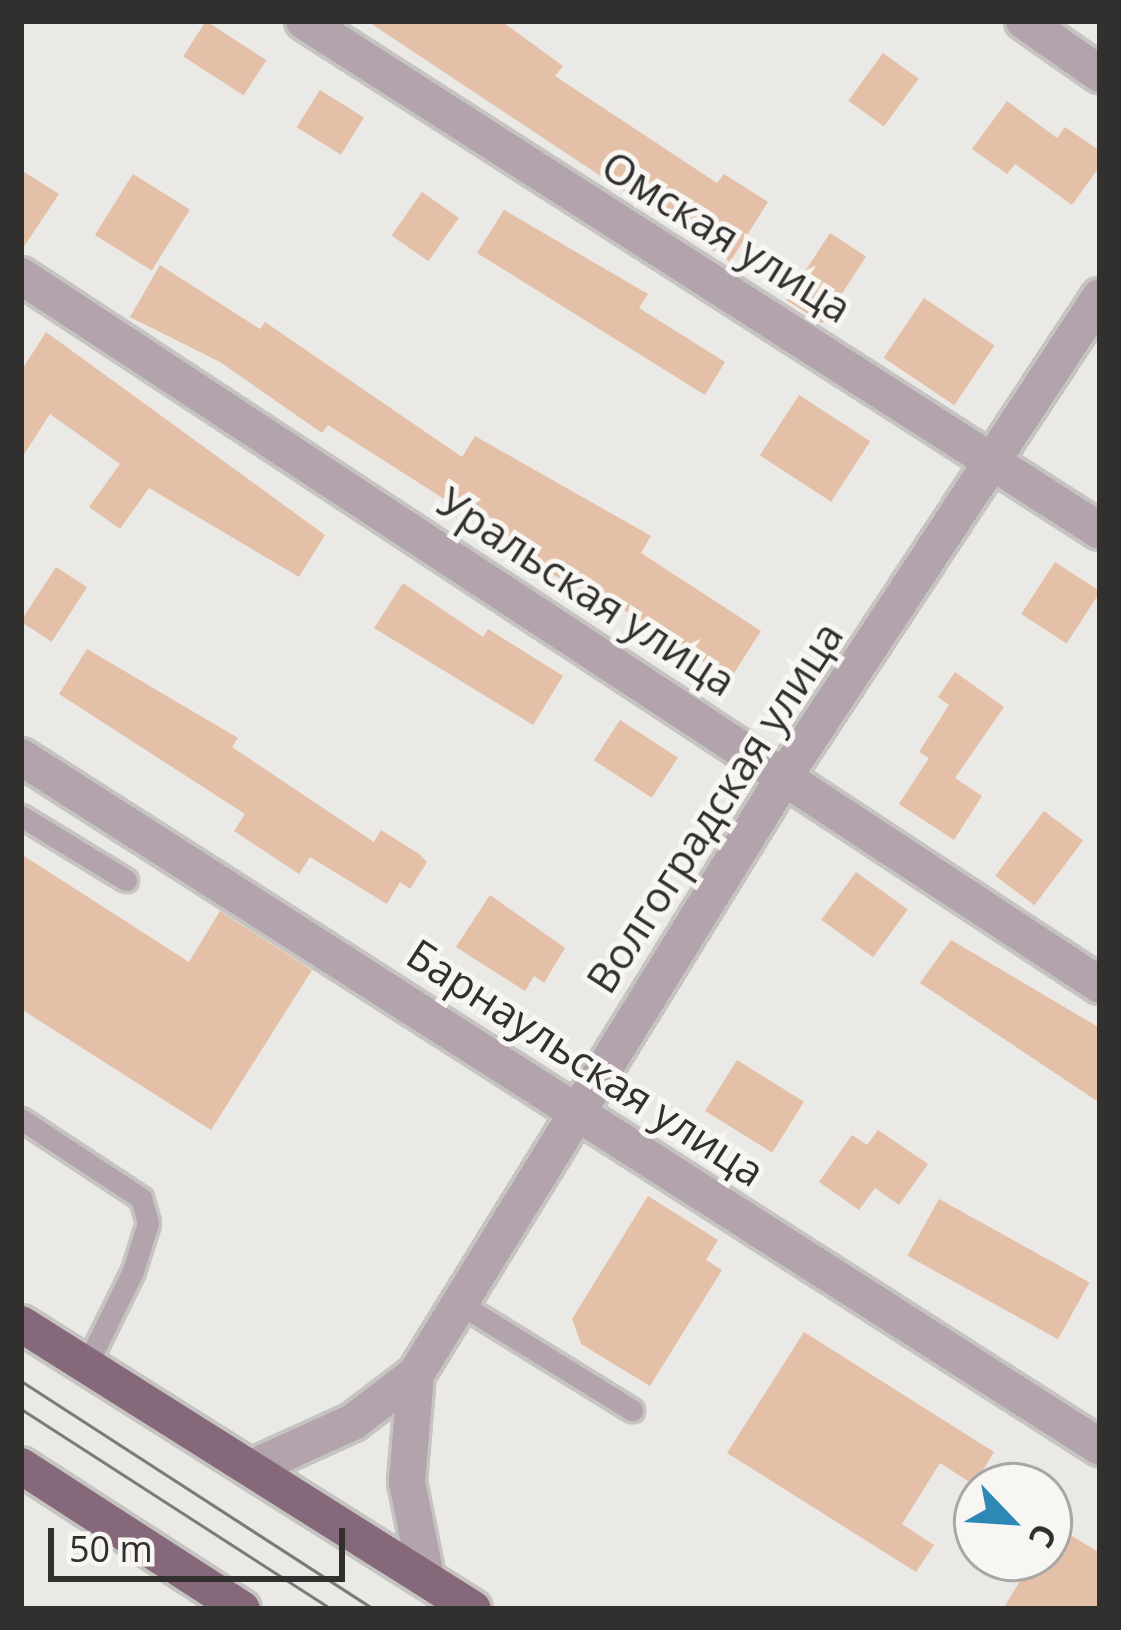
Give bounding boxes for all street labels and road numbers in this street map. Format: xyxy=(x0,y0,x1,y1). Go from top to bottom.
street label: Омская улица xyxy=(593,139,861,333)
street label: Уральская улица xyxy=(429,476,745,706)
street label: Волгоградская улица xyxy=(575,612,853,1002)
street label: Барнаульская улица xyxy=(398,928,774,1196)

